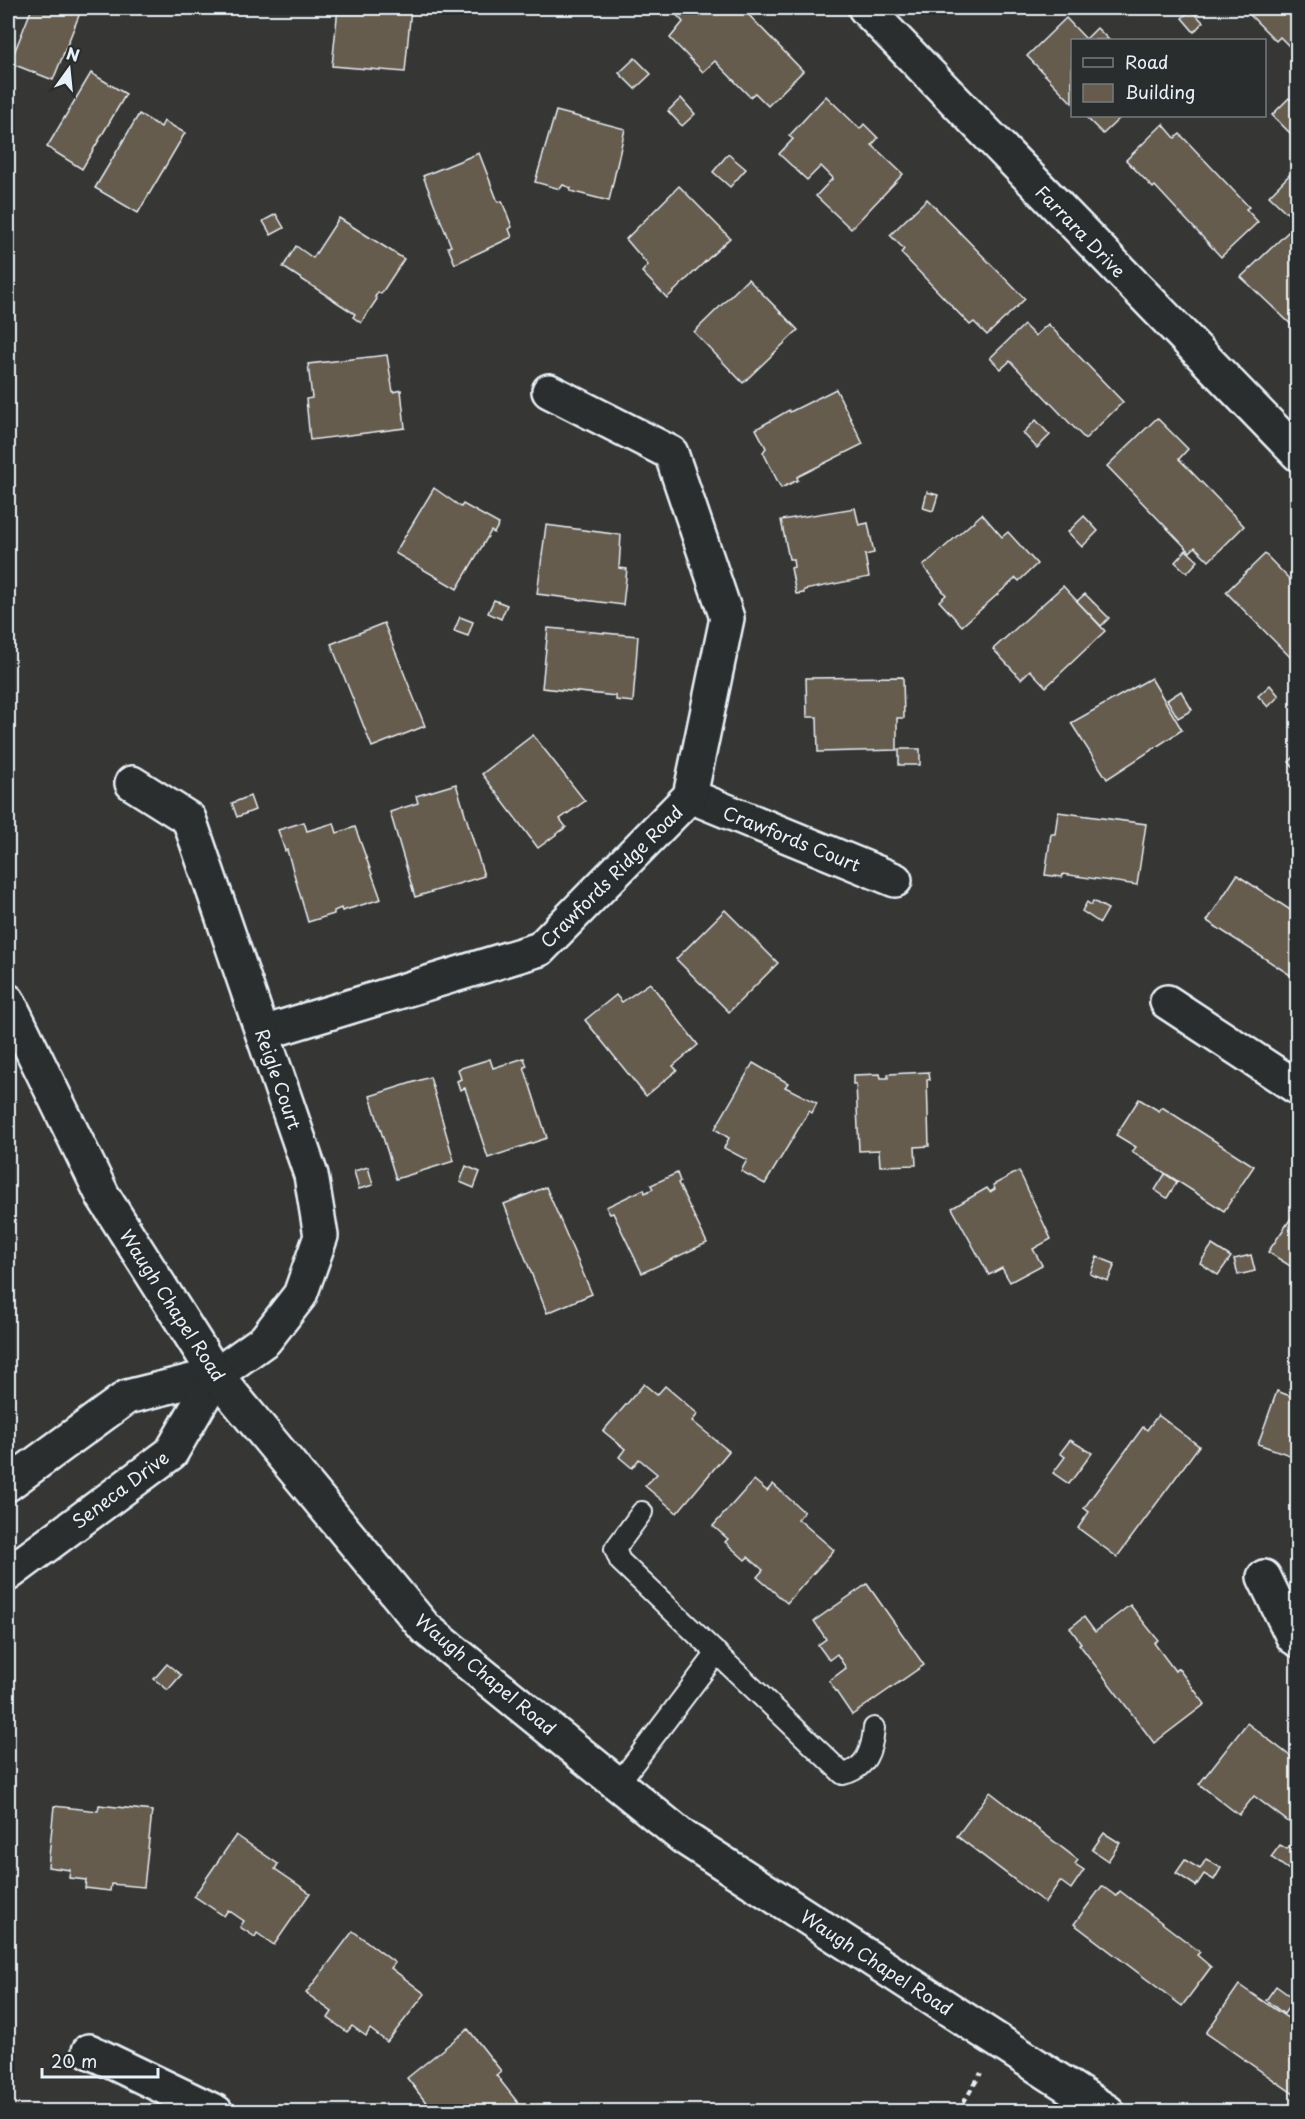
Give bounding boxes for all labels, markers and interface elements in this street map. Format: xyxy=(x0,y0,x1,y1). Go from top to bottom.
north arrow xyxy=(39,39,99,99)
legend xyxy=(1071,39,1266,117)
text: N xyxy=(64,40,82,67)
text: Road xyxy=(1125,48,1169,75)
text: Building xyxy=(1125,78,1195,105)
street label: Farrara Drive xyxy=(1030,179,1132,283)
street label: Crawfords Court xyxy=(719,798,865,878)
street label: Crawfords Ridge Road xyxy=(534,799,688,953)
street label: Reigle Court xyxy=(249,1025,309,1133)
street label: Waugh Chapel Road xyxy=(114,1224,232,1386)
street label: Seneca Drive xyxy=(66,1443,174,1534)
street label: Waugh Chapel Road xyxy=(410,1607,562,1741)
street label: Waugh Chapel Road xyxy=(796,1903,958,2021)
scale bar xyxy=(42,2041,158,2079)
text: 20 m xyxy=(51,2047,97,2074)

